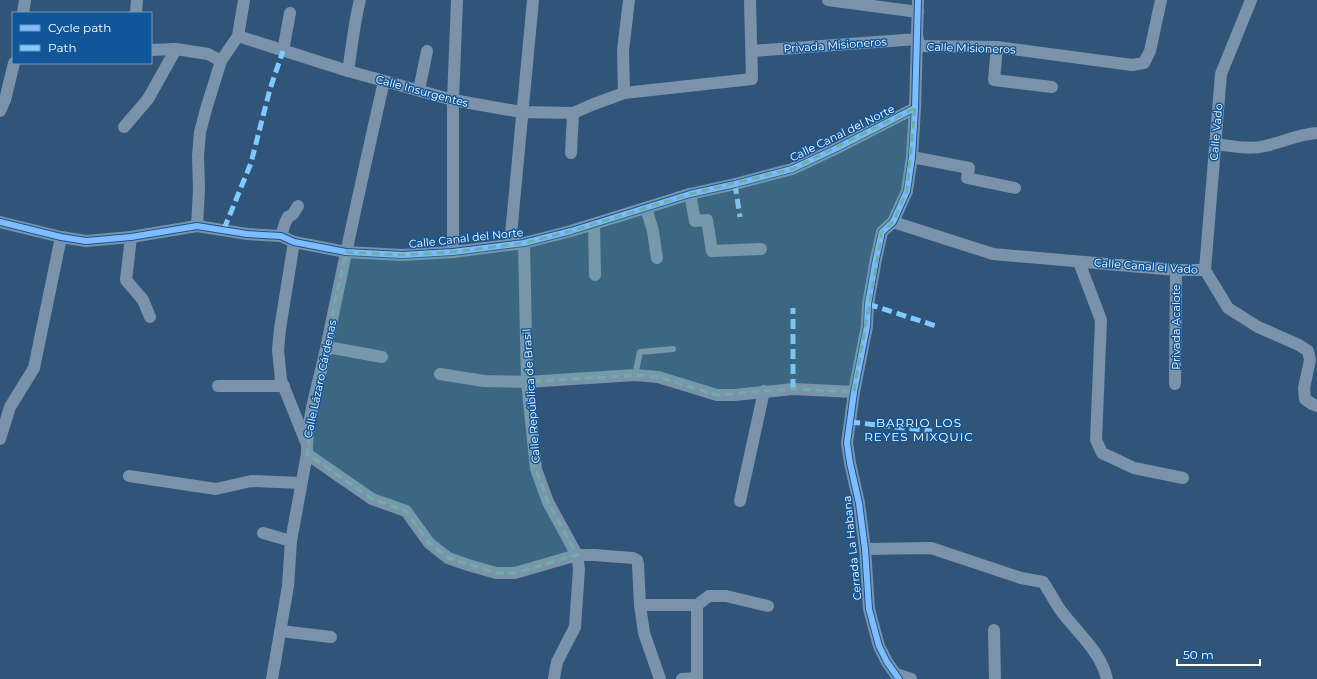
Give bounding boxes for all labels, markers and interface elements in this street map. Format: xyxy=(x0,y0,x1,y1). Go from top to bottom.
legend xyxy=(12,12,152,64)
text: Cycle path xyxy=(48,20,111,35)
street label: Privada Misioneros xyxy=(783,34,888,56)
street label: Calle Misioneros xyxy=(926,39,1016,57)
text: Path xyxy=(48,40,77,55)
street label: Calle Insurgentes xyxy=(374,72,470,110)
street label: Calle Canal del Norte xyxy=(787,101,897,164)
street label: Calle Vado xyxy=(1207,103,1225,161)
street label: Calle Canal del Norte xyxy=(408,225,524,251)
street label: Calle Canal el Vado xyxy=(1094,255,1198,277)
street label: Privada Acalote xyxy=(1169,284,1183,370)
street label: Calle Lázaro Cárdenas xyxy=(301,318,340,439)
street label: Calle República de Brasil xyxy=(519,328,543,464)
district label: BARRIO LOS REYES MIXQUIC xyxy=(864,415,974,444)
street label: Cerrada La Habana xyxy=(840,495,864,601)
scale bar xyxy=(1177,641,1260,667)
text: 50 m xyxy=(1183,647,1214,662)

